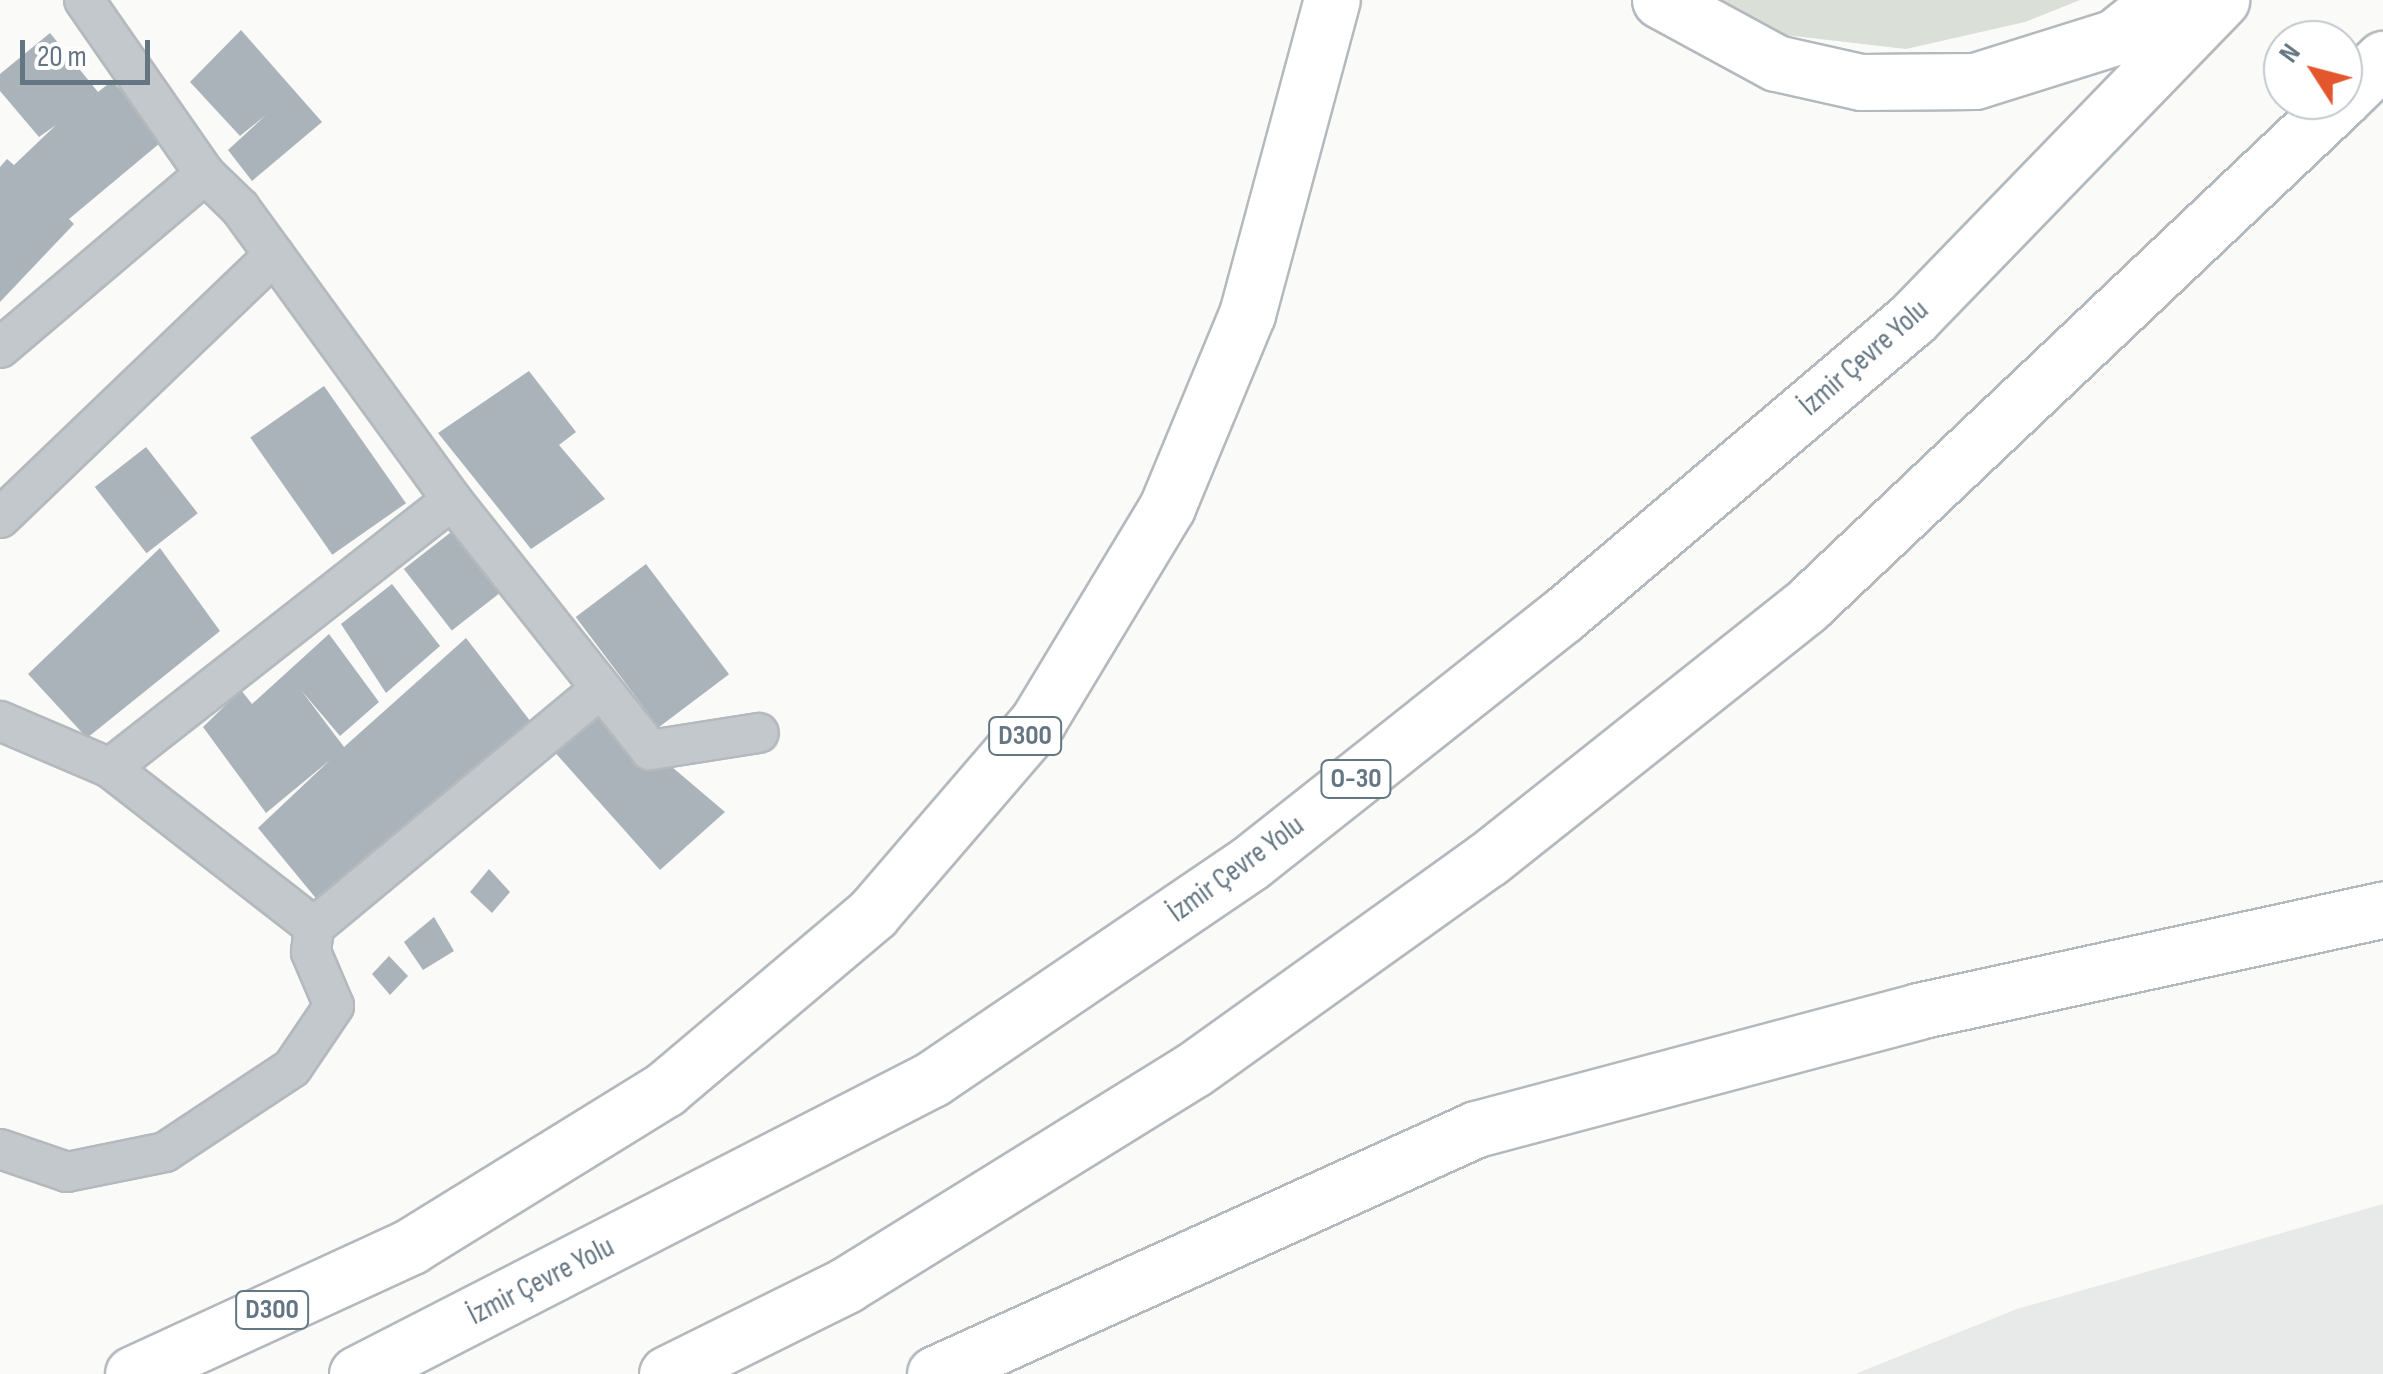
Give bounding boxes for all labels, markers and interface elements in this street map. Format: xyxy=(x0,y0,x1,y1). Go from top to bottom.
scale bar xyxy=(25,20,155,82)
north arrow xyxy=(2263,20,2363,120)
text: N xyxy=(2272,38,2308,69)
text: 20 m xyxy=(37,39,87,75)
street label: İzmir Çevre Yolu xyxy=(1792,292,1936,424)
road number: D300 xyxy=(988,713,1062,759)
road number: O-30 xyxy=(1318,756,1394,802)
street label: İzmir Çevre Yolu xyxy=(1161,808,1311,930)
street label: İzmir Çevre Yolu xyxy=(462,1229,620,1333)
road number: D300 xyxy=(234,1287,310,1333)

